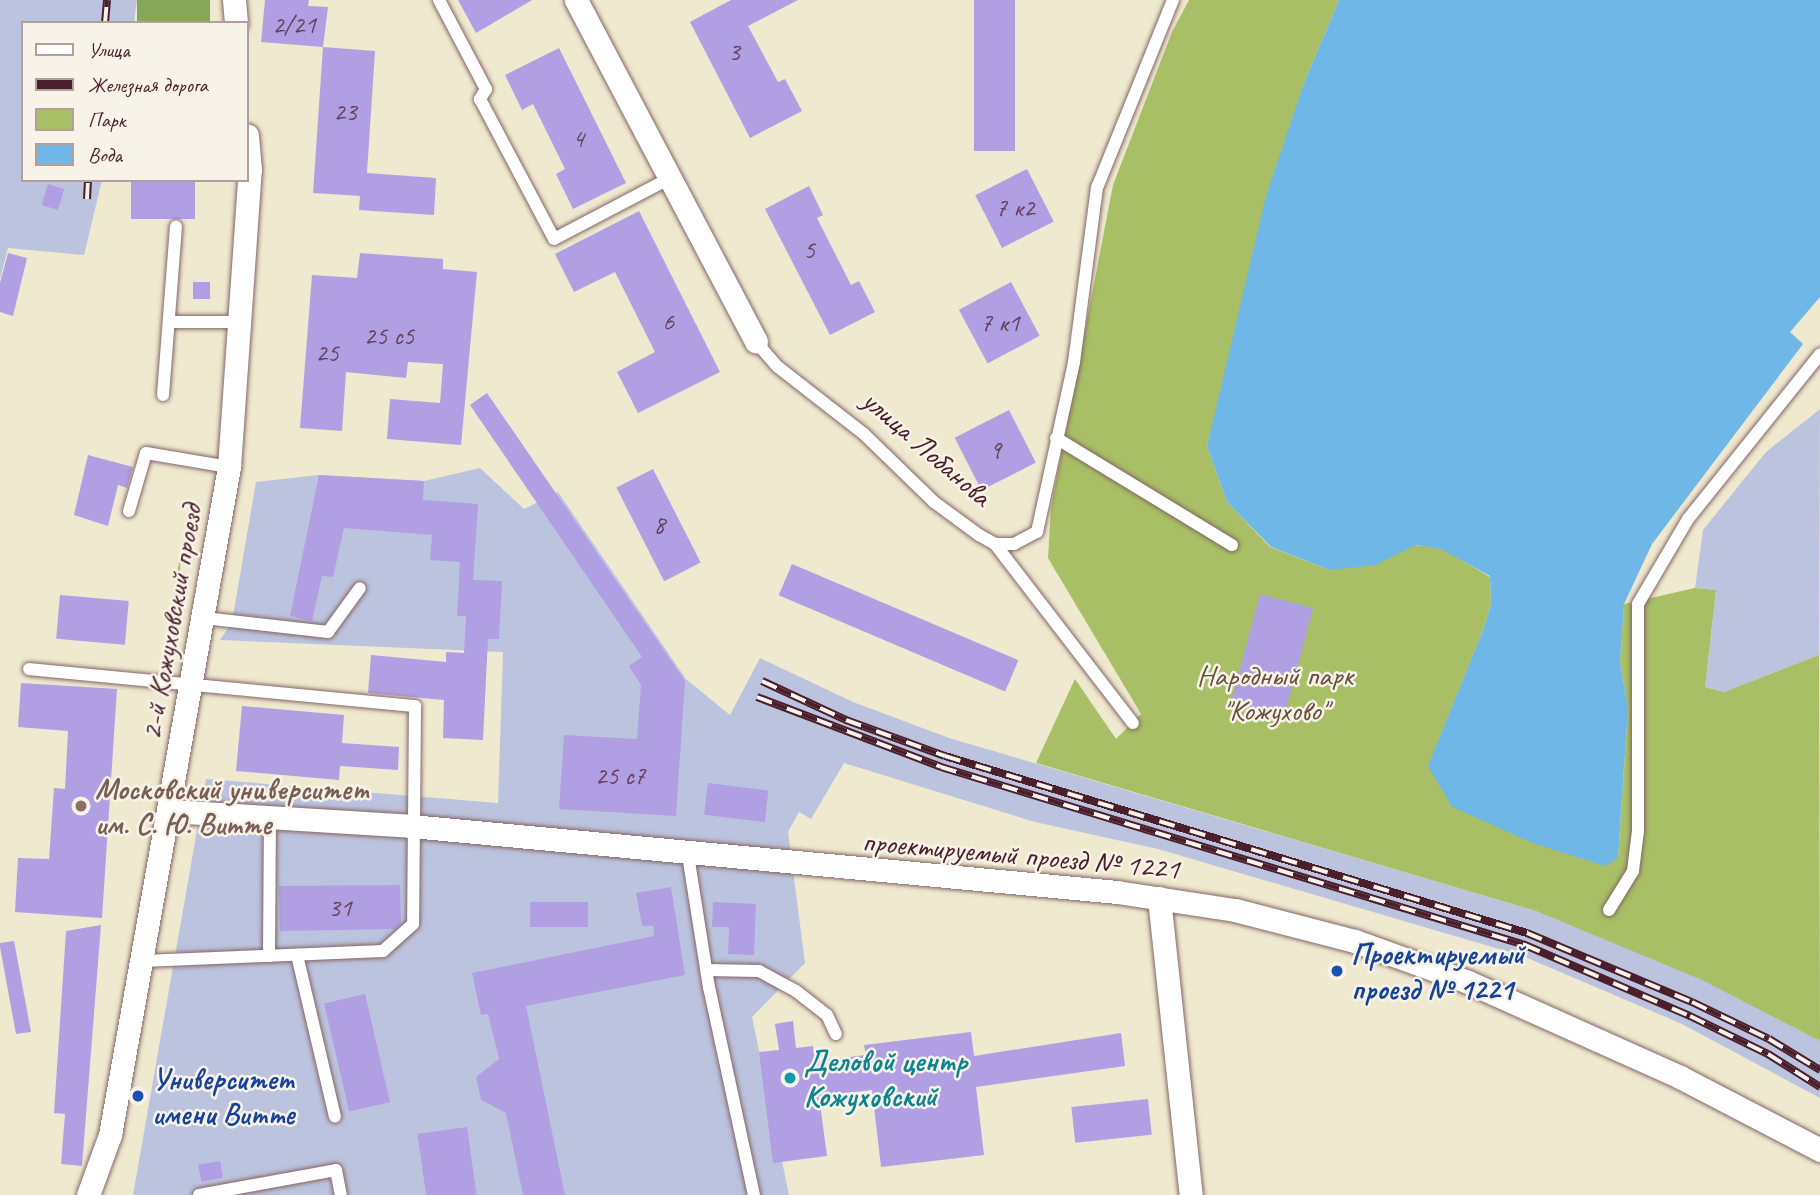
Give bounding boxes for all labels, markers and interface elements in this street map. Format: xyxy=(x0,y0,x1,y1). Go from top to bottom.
house number: 2/21 xyxy=(272,9,316,41)
legend xyxy=(21,21,248,182)
house number: 3 xyxy=(728,36,740,68)
text: Улица xyxy=(88,37,130,63)
text: Железная дорога xyxy=(88,72,208,98)
house number: 23 xyxy=(333,96,357,128)
text: Парк xyxy=(88,107,125,133)
house number: 4 xyxy=(572,123,584,155)
text: Вода xyxy=(88,142,122,168)
house number: 7 к2 xyxy=(995,192,1035,224)
house number: 5 xyxy=(803,234,815,266)
house number: 6 xyxy=(662,306,674,338)
house number: 7 к1 xyxy=(980,307,1020,339)
house number: 25 с5 xyxy=(364,320,414,352)
house number: 25 xyxy=(315,337,339,369)
street label: улица Лобанова xyxy=(855,382,999,514)
house number: 9 xyxy=(989,434,1001,466)
street label: 2-й Кожуховский проезд xyxy=(133,502,209,742)
house number: 8 xyxy=(653,509,665,541)
park label: Народный парк "Кожухово" xyxy=(1197,657,1353,728)
house number: 25 с7 xyxy=(595,760,645,792)
place label: Московский университет им. С. Ю. Витте xyxy=(95,771,369,842)
marker: Московский университет им. С. Ю. Витте xyxy=(73,798,89,814)
street label: проектируемый проезд № 1221 xyxy=(861,823,1181,887)
house number: 31 xyxy=(328,892,352,924)
place label: Проектируемый проезд № 1221 xyxy=(1351,936,1525,1006)
marker: Проектируемый проезд № 1221 xyxy=(1329,963,1345,979)
place label: Деловой центр Кожуховский xyxy=(804,1043,967,1114)
place label: Университет имени Витте xyxy=(152,1061,296,1132)
marker: Деловой центр Кожуховский xyxy=(782,1070,798,1086)
marker: Университет имени Витте xyxy=(130,1088,146,1104)

